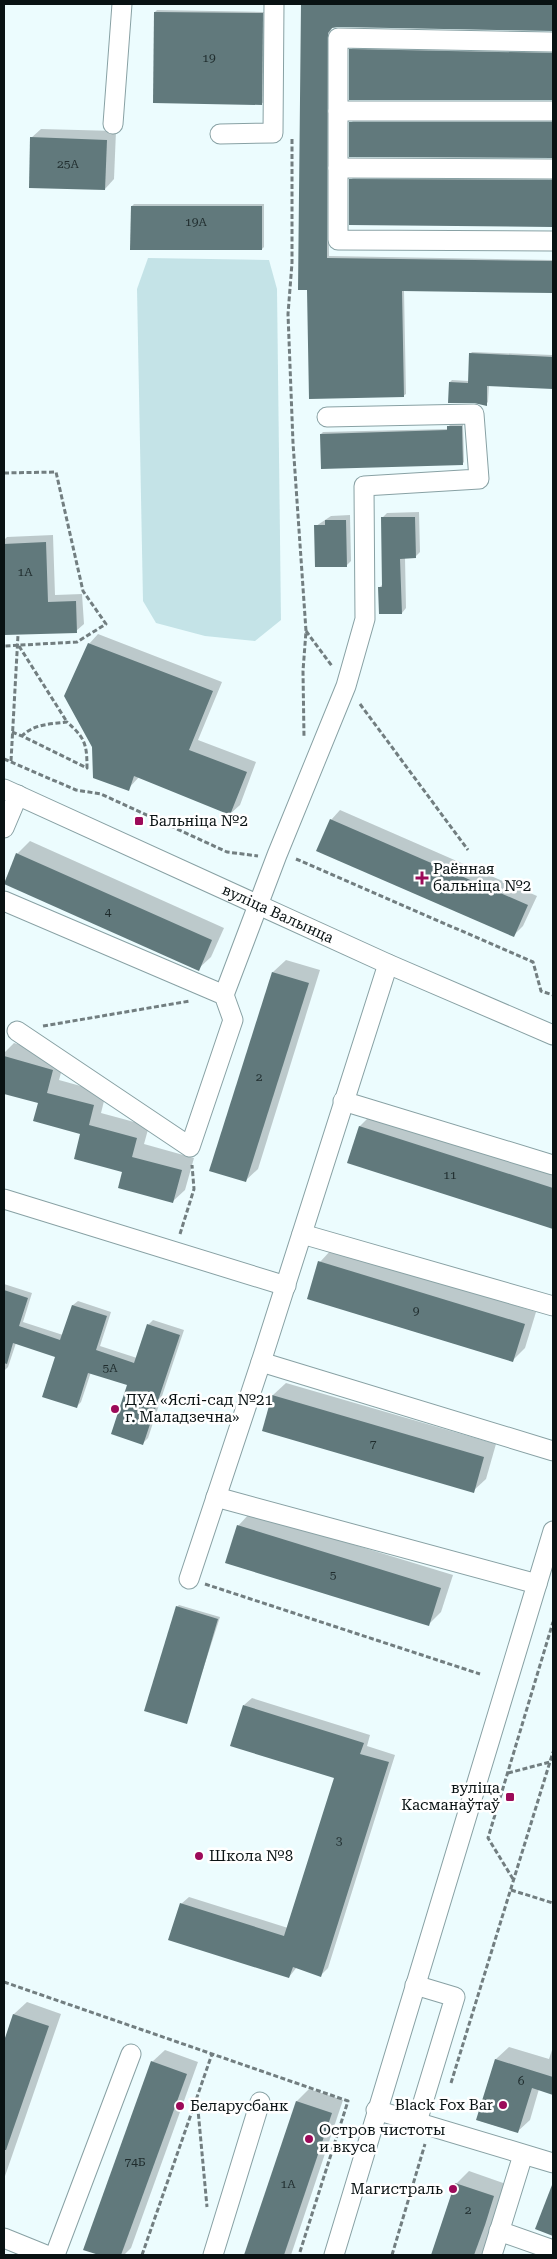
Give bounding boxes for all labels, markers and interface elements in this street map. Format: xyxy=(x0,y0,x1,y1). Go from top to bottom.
house number: 19 xyxy=(202,51,216,65)
house number: 25А xyxy=(57,157,80,171)
house number: 19А xyxy=(185,215,208,229)
house number: 1А xyxy=(17,565,33,579)
place label: Бальніца №2 xyxy=(149,812,248,830)
marker: Бальніца №2 xyxy=(133,815,145,827)
place label: Раённая бальніца №2 xyxy=(433,860,531,895)
marker: Раённая бальніца №2 xyxy=(415,871,429,885)
street label: вуліца Валынца xyxy=(219,881,337,947)
house number: 4 xyxy=(105,905,112,919)
house number: 2 xyxy=(256,1070,263,1084)
house number: 11 xyxy=(443,1168,457,1182)
house number: 9 xyxy=(413,1304,420,1318)
house number: 5А xyxy=(102,1361,118,1375)
place label: ДУА «Яслі-сад №21 г. Маладзечна» xyxy=(125,1391,273,1426)
marker: ДУА «Яслі-сад №21 г. Маладзечна» xyxy=(109,1403,121,1415)
house number: 7 xyxy=(370,1437,377,1451)
house number: 5 xyxy=(330,1568,337,1582)
place label: вуліца Касманаўтаў xyxy=(401,1779,500,1814)
marker: вуліца Касманаўтаў xyxy=(504,1791,516,1803)
house number: 3 xyxy=(336,1834,343,1848)
place label: Школа №8 xyxy=(209,1847,293,1865)
marker: Школа №8 xyxy=(193,1850,205,1862)
house number: 6 xyxy=(518,2074,525,2088)
place label: Black Fox Bar xyxy=(395,2096,493,2114)
place label: Беларусбанк xyxy=(190,2097,289,2115)
marker: Black Fox Bar xyxy=(497,2099,509,2111)
marker: Беларусбанк xyxy=(174,2100,186,2112)
place label: Остров чистоты и вкуса xyxy=(319,2121,445,2156)
marker: Остров чистоты и вкуса xyxy=(303,2133,315,2145)
house number: 74Б xyxy=(124,2155,146,2169)
house number: 1А xyxy=(280,2177,296,2191)
place label: Магистраль xyxy=(351,2180,443,2198)
marker: Магистраль xyxy=(447,2183,459,2195)
house number: 2 xyxy=(465,2203,472,2217)

